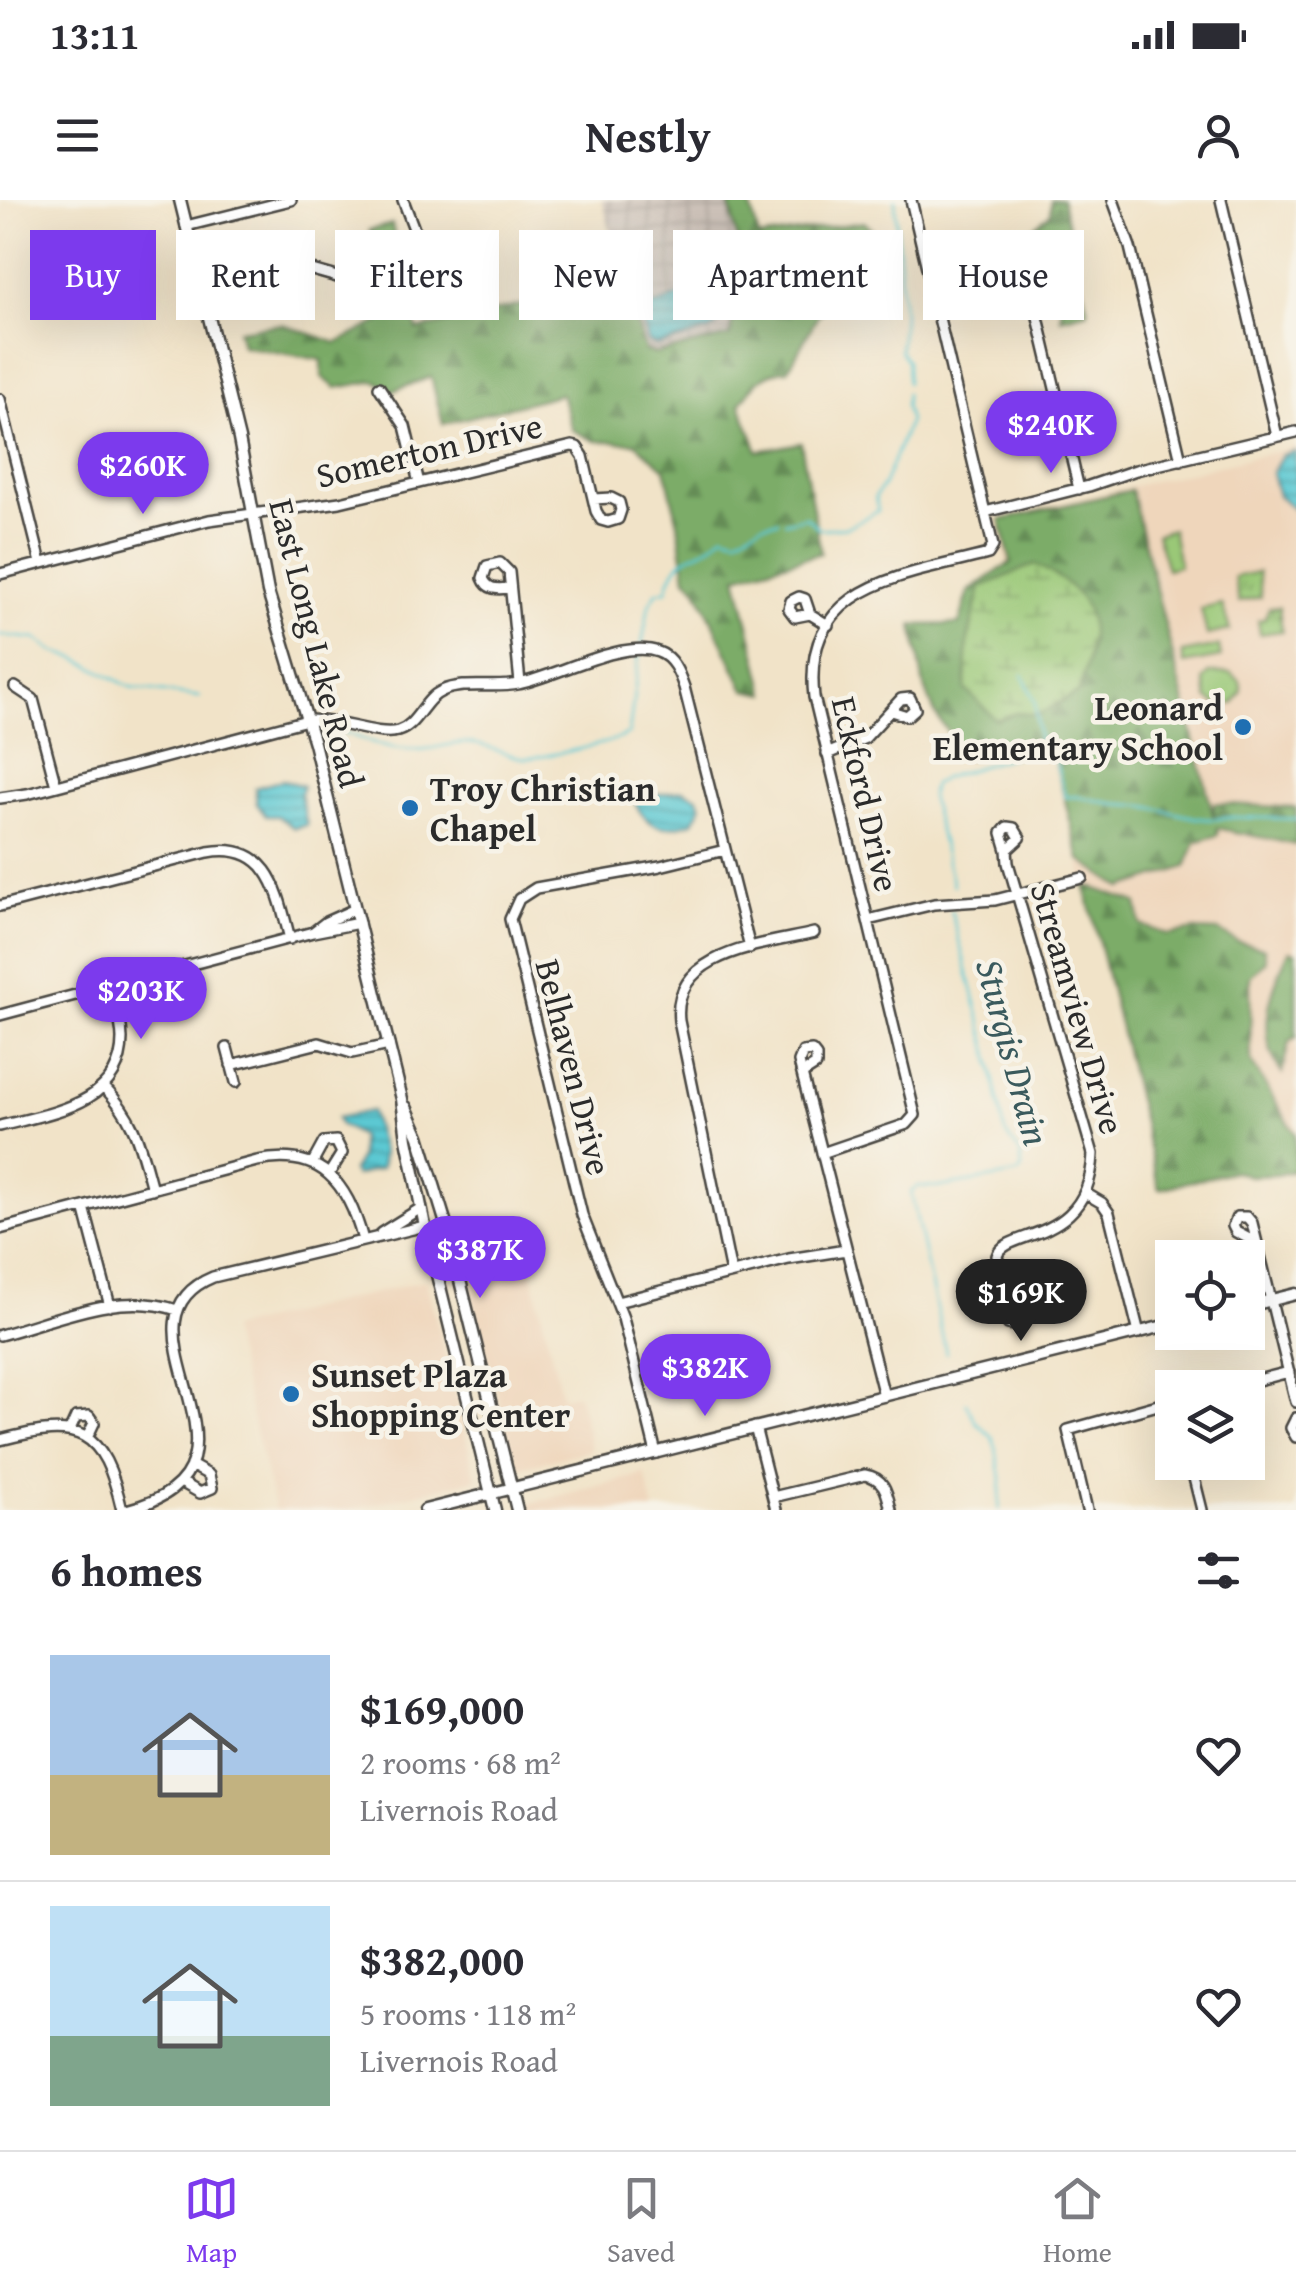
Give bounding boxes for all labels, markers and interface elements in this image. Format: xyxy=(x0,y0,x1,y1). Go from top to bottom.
text: 13:11 xyxy=(50,7,140,63)
text: Nestly xyxy=(585,103,711,168)
icon: menu xyxy=(50,108,105,163)
icon: person xyxy=(1191,108,1246,163)
chip: Buy xyxy=(30,230,156,320)
chip: Rent xyxy=(176,230,315,320)
chip: Filters xyxy=(335,230,499,320)
chip: New xyxy=(519,230,653,320)
chip: Apartment xyxy=(673,230,903,320)
chip: House xyxy=(923,230,1084,320)
pin: $240K xyxy=(981,391,1121,476)
street label: Somerton Drive xyxy=(311,399,547,501)
text: $240K xyxy=(1008,400,1094,447)
pin: $260K xyxy=(73,432,213,517)
text: $260K xyxy=(100,441,186,488)
street label: East Long Lake Road xyxy=(256,493,378,793)
place label: Leonard Elementary School xyxy=(933,682,1224,773)
street label: Eckford Drive xyxy=(819,692,913,896)
marker: Leonard Elementary School xyxy=(1232,716,1254,738)
place label: Troy Christian Chapel xyxy=(430,763,656,854)
marker: Troy Christian Chapel xyxy=(399,797,421,819)
street label: Streamview Drive xyxy=(1018,876,1138,1140)
water label: Sturgis Drain xyxy=(962,952,1066,1152)
street label: Belhaven Drive xyxy=(523,954,625,1180)
pin: $203K xyxy=(71,957,211,1042)
text: $203K xyxy=(98,966,184,1013)
pin: $387K xyxy=(410,1216,550,1301)
text: $387K xyxy=(437,1225,523,1272)
map controls xyxy=(1155,1240,1265,1480)
button: locate xyxy=(1155,1240,1265,1350)
pin: $169K xyxy=(951,1259,1091,1344)
text: $169K xyxy=(978,1268,1064,1315)
pin: $382K xyxy=(635,1334,775,1419)
text: $382K xyxy=(662,1343,748,1390)
place label: Sunset Plaza Shopping Center xyxy=(311,1349,570,1440)
button: layers xyxy=(1155,1370,1265,1480)
marker: Sunset Plaza Shopping Center xyxy=(280,1383,302,1405)
text: 6 homes xyxy=(50,1540,203,1601)
icon: filters xyxy=(1191,1543,1246,1598)
text: $169,000 xyxy=(360,1678,524,1739)
icon: home xyxy=(130,1695,250,1815)
icon: heart xyxy=(1191,1728,1246,1783)
text: 2 rooms · 68 m² xyxy=(360,1739,561,1786)
text: Livernois Road xyxy=(360,1786,558,1833)
text: $382,000 xyxy=(360,1929,524,1990)
icon: home xyxy=(130,1946,250,2066)
icon: heart xyxy=(1191,1979,1246,2034)
text: 5 rooms · 118 m² xyxy=(360,1990,576,2037)
text: Livernois Road xyxy=(360,2037,558,2084)
tab: Map xyxy=(184,2171,239,2272)
tab: Saved xyxy=(607,2171,675,2272)
tab: Home xyxy=(1043,2171,1112,2272)

